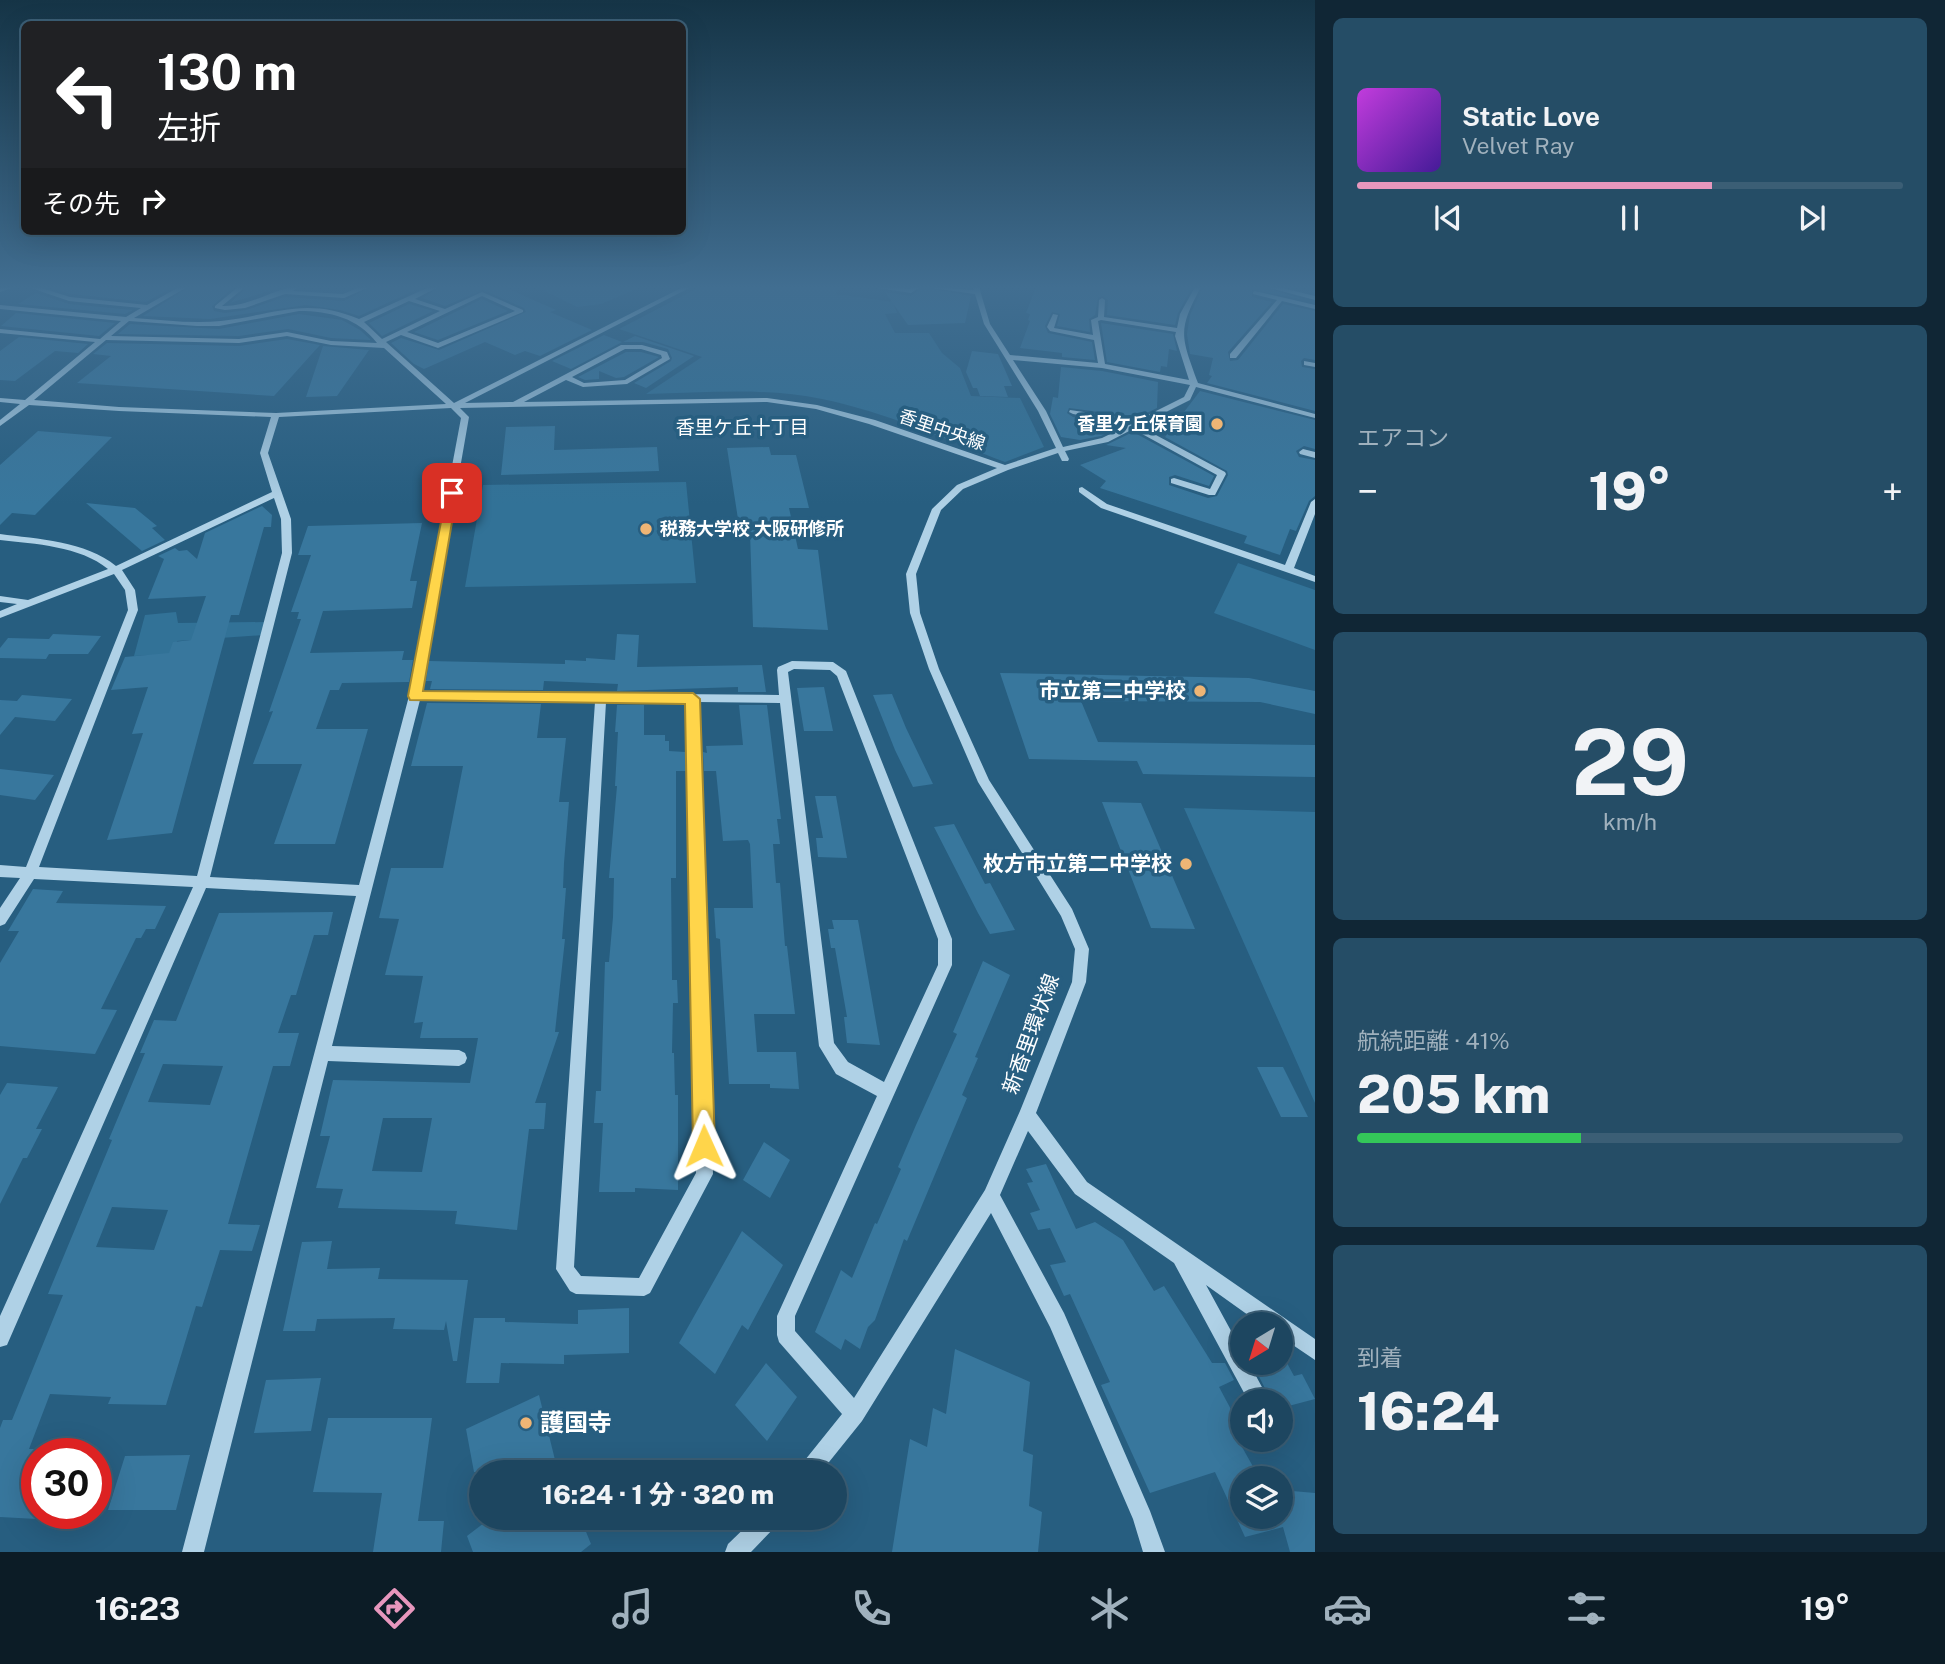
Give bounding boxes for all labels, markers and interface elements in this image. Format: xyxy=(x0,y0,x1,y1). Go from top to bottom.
text: 130 m xyxy=(157,43,297,101)
icon: left xyxy=(42,49,133,140)
text: Static Love xyxy=(1462,101,1600,132)
text: 左折 xyxy=(157,109,221,146)
text: Velvet Ray xyxy=(1462,132,1574,159)
icon: right xyxy=(134,182,172,220)
text: その先 xyxy=(42,188,120,219)
icon: previous xyxy=(1429,199,1467,237)
icon: pause xyxy=(1611,199,1649,237)
icon: next xyxy=(1793,199,1831,237)
street label: 香里中央線 xyxy=(896,405,988,454)
place label: 香里ケ丘保育園 xyxy=(1077,413,1203,434)
district label: 香里ケ丘十丁目 xyxy=(675,416,809,438)
marker: 香里ケ丘保育園 xyxy=(1209,416,1225,432)
text: エアコン xyxy=(1357,424,1449,451)
text: 19° xyxy=(1589,461,1671,522)
pin xyxy=(422,463,482,523)
text: − xyxy=(1357,469,1378,514)
text: + xyxy=(1882,469,1903,514)
icon: arrive xyxy=(433,474,471,512)
place label: 税務大学校 大阪研修所 xyxy=(660,518,844,539)
marker: 税務大学校 大阪研修所 xyxy=(638,521,654,537)
place label: 市立第二中学校 xyxy=(1039,678,1186,703)
marker: 市立第二中学校 xyxy=(1192,683,1208,699)
text: 29 xyxy=(1571,709,1689,815)
text: km/h xyxy=(1603,808,1657,835)
place label: 枚方市立第二中学校 xyxy=(983,851,1172,876)
marker: 枚方市立第二中学校 xyxy=(1178,856,1194,872)
street label: 新香里環状線 xyxy=(997,970,1064,1097)
text: 航続距離 · 41% xyxy=(1357,1027,1510,1054)
text: 205 km xyxy=(1357,1064,1550,1125)
position arrow xyxy=(667,1109,741,1183)
north arrow xyxy=(1230,1312,1293,1376)
map controls xyxy=(1230,1312,1293,1529)
text: 到着 xyxy=(1357,1344,1403,1371)
text: 16:24 xyxy=(1357,1381,1500,1442)
button: sound xyxy=(1230,1389,1293,1452)
place label: 護国寺 xyxy=(540,1408,612,1436)
marker: 護国寺 xyxy=(518,1415,534,1431)
speed limit sign: 30 xyxy=(21,1438,112,1529)
button: layers xyxy=(1230,1466,1293,1529)
text: 16:24 · 1 分 · 320 m xyxy=(542,1479,774,1510)
icon: directions xyxy=(370,1584,419,1633)
icon: music xyxy=(608,1584,657,1633)
icon: phone xyxy=(847,1584,896,1633)
icon: climate xyxy=(1085,1584,1134,1633)
icon: car xyxy=(1323,1584,1372,1633)
icon: filters xyxy=(1562,1584,1611,1633)
text: 16:23 xyxy=(95,1590,180,1627)
text: 19° xyxy=(1800,1590,1850,1627)

